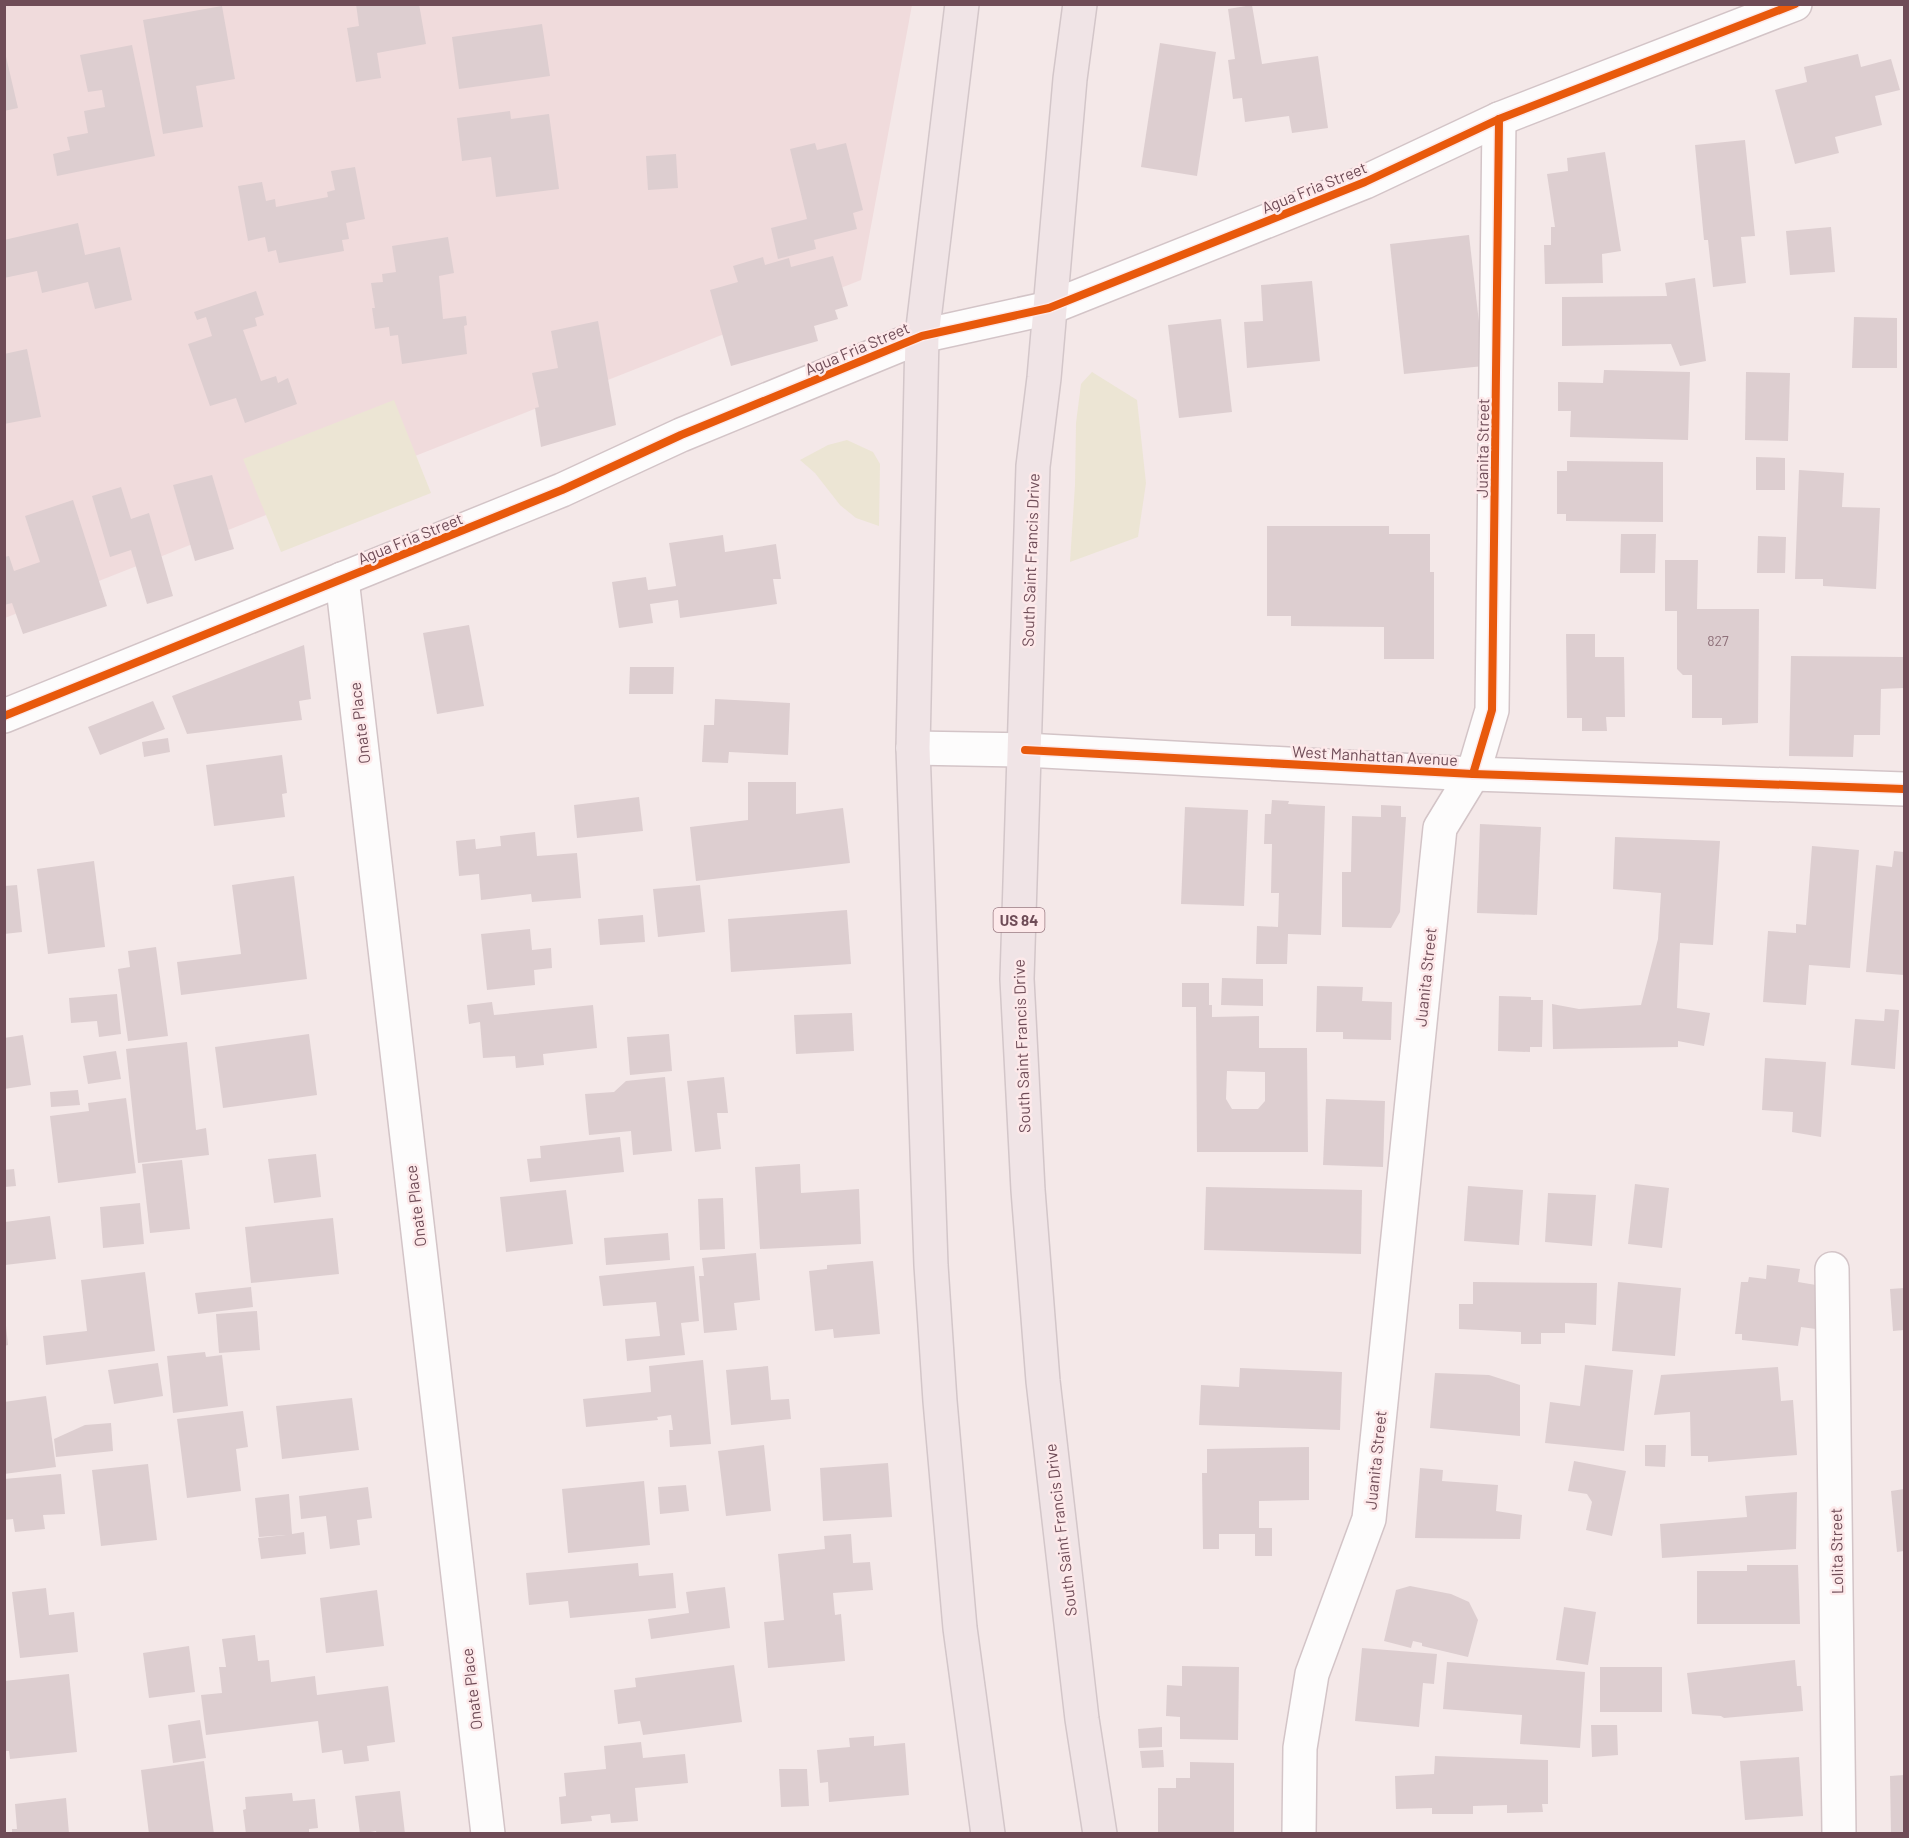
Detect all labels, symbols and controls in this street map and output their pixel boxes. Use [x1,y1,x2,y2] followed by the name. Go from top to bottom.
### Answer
[1259,157,1369,217] street label: Agua Fria Street
[802,317,912,379] street label: Agua Fria Street
[1472,398,1492,498] street label: Juanita Street
[1017,473,1043,647] street label: South Saint Francis Drive
[355,508,465,568] street label: Agua Fria Street
[1707,632,1729,649] house number: 827
[345,681,373,765] street label: Onate Place
[1292,741,1458,769] street label: West Manhattan Avenue
[994,908,1044,932] road number: US 84
[1410,926,1440,1028] street label: Juanita Street
[1008,959,1034,1133] street label: South Saint Francis Drive
[401,1164,429,1248] street label: Onate Place
[1360,1409,1390,1511] street label: Juanita Street
[1040,1443,1080,1617] street label: South Saint Francis Drive
[1826,1508,1846,1594] street label: Lolita Street
[457,1647,485,1731] street label: Onate Place

